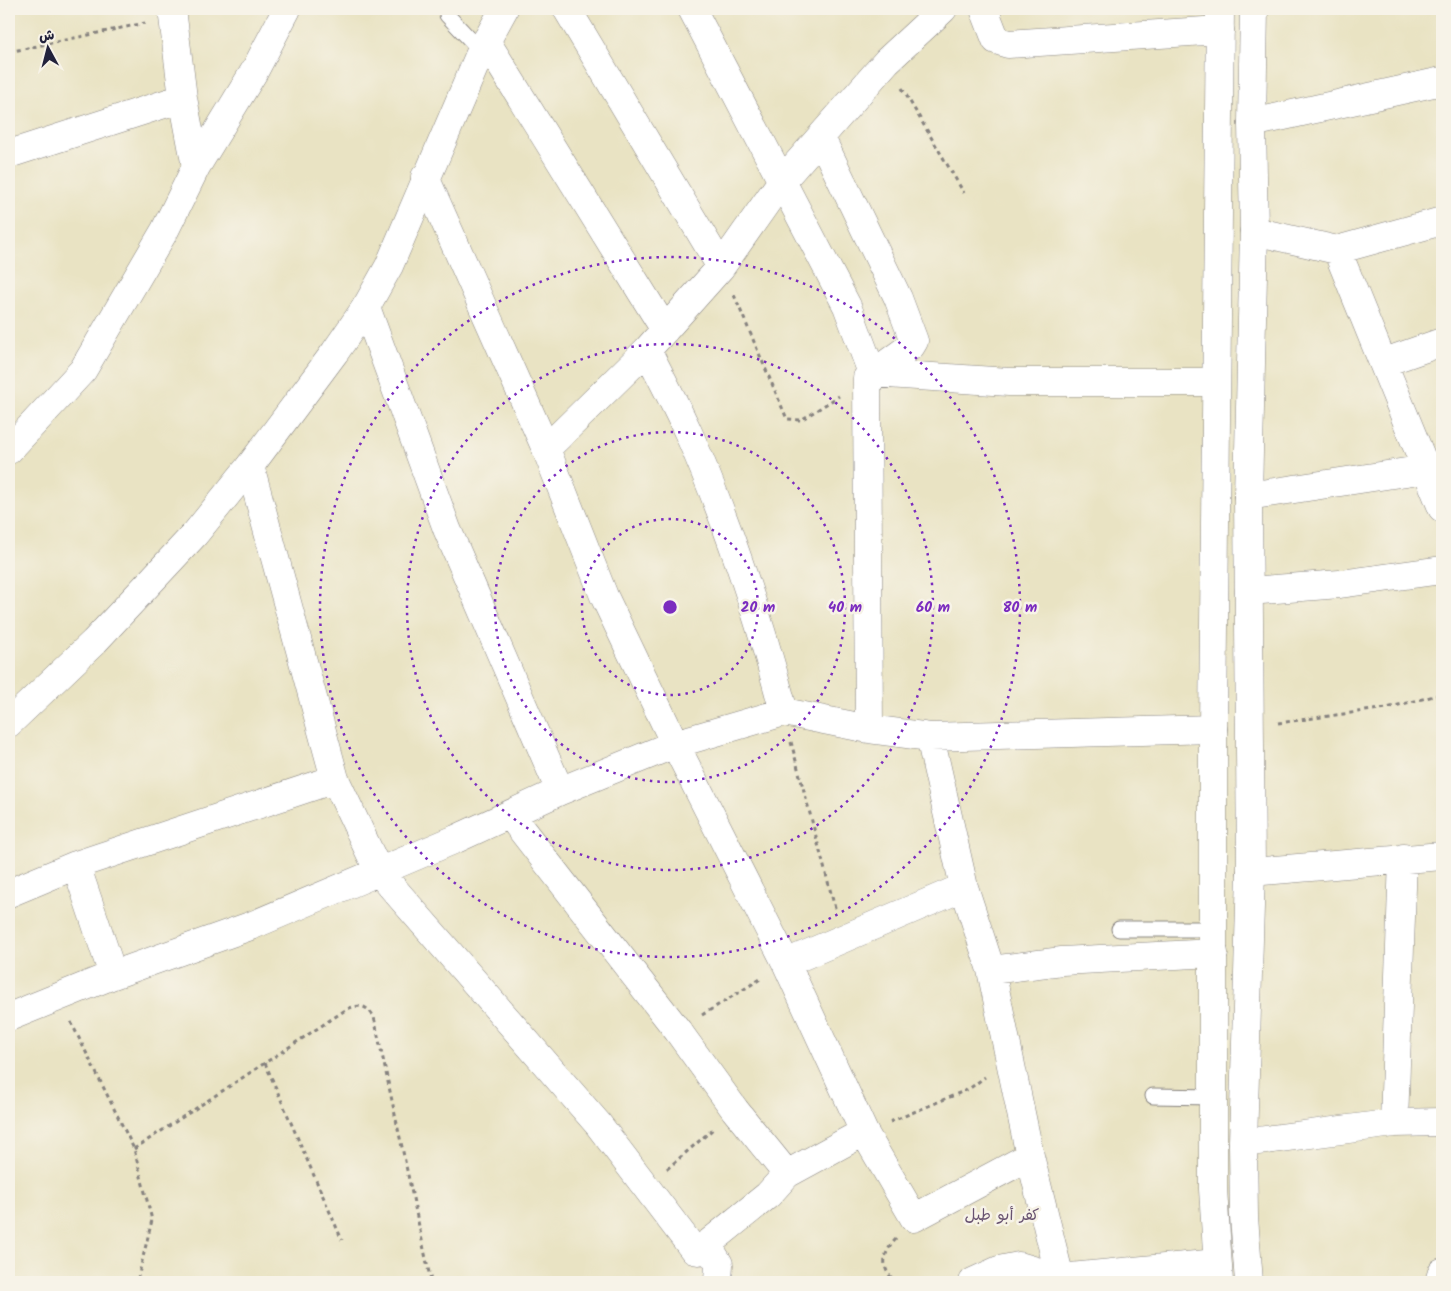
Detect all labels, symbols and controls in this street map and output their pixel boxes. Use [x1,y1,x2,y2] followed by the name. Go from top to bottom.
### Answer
[22,22,72,72] north arrow
[38,24,56,48] text: ش
[741,596,775,620] text: 20 m
[828,596,862,620] text: 40 m
[916,596,950,620] text: 60 m
[1003,596,1037,620] text: 80 m
[661,598,679,616] centre of rings
[965,1203,1040,1228] district label: كفر أبو طبل

